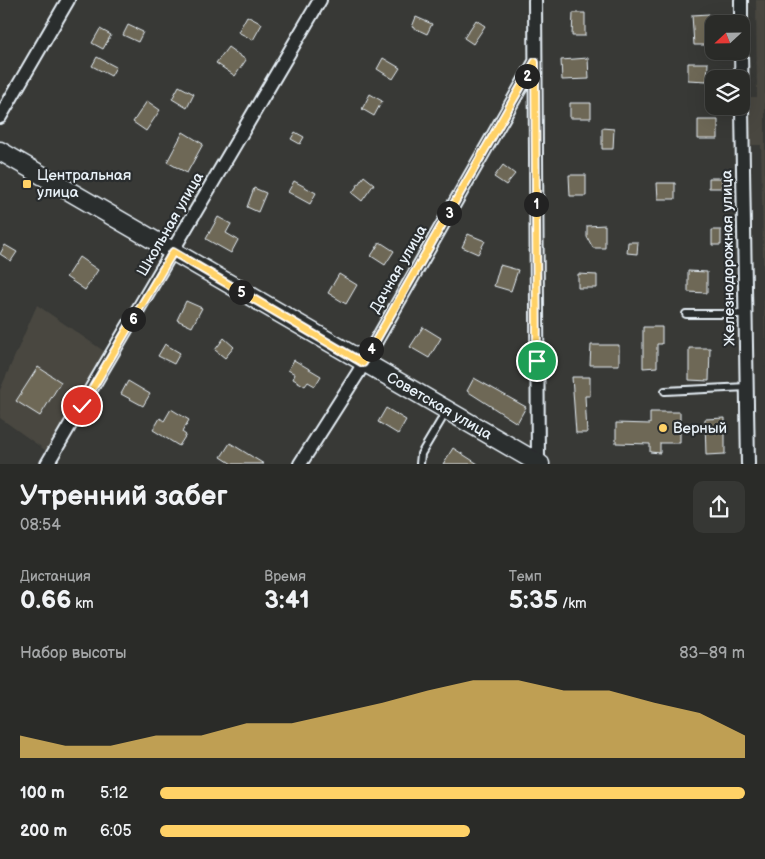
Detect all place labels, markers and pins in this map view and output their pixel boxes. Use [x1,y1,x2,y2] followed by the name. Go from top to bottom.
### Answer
[514,64,540,88] pin: 2
[37,166,131,202] place label: Центральная улица
[21,178,33,190] marker: Центральная улица
[524,192,548,216] pin: 1
[436,200,462,226] pin: 3
[228,280,254,304] pin: 5
[120,306,146,332] pin: 6
[358,336,384,362] pin: 4
[516,340,558,382] pin
[61,385,103,427] pin
[673,419,727,438] place label: Верный
[657,422,669,434] marker: Верный

